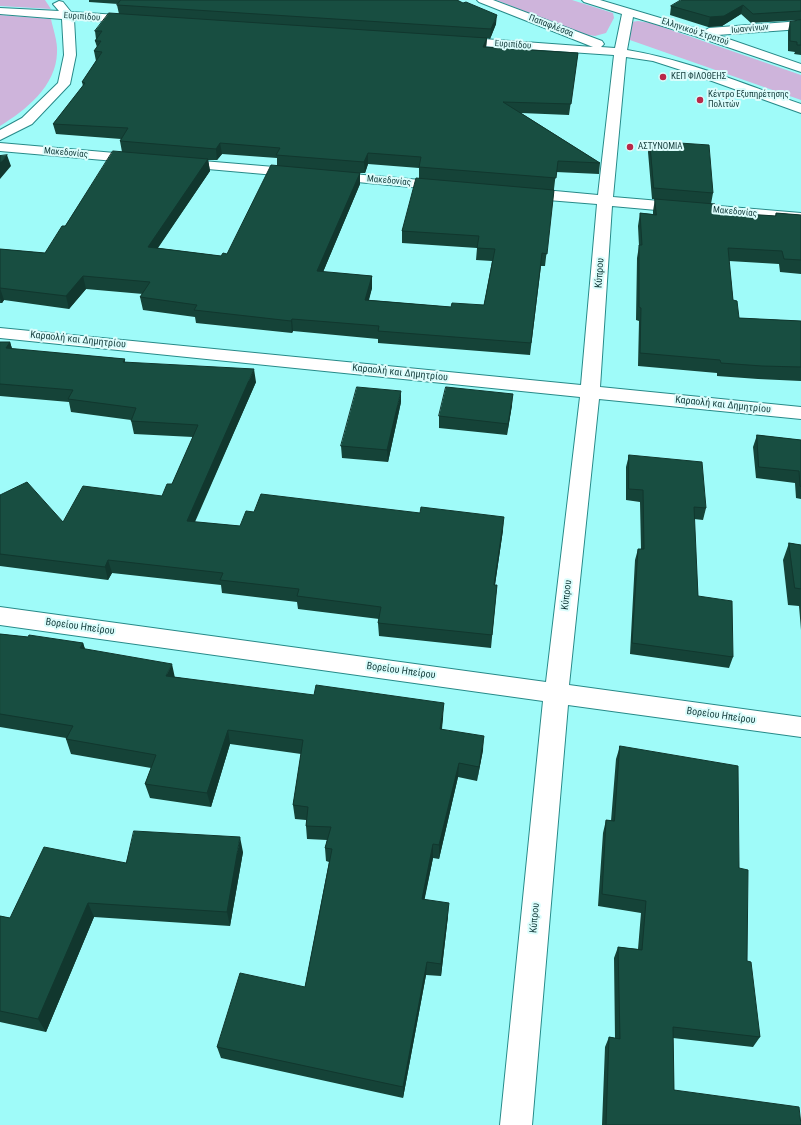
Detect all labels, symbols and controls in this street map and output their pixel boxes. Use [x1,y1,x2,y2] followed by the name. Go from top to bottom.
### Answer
[63,10,101,24] street label: Ευριπίδου
[527,13,575,39] street label: Παπαφλέσσα
[660,16,730,48] street label: Ελληνικού Στρατού
[731,22,769,36] street label: Ιωαννίνων
[494,38,532,52] street label: Ευριπίδου
[658,72,668,82] marker: ΚΕΠ ΦΙΛΟΘΕΗΣ
[671,72,726,82] place label: ΚΕΠ ΦΙΛΟΘΕΗΣ
[708,90,789,111] place label: Κέντρο Εξυπηρέτησης Πολιτών
[695,95,705,105] marker: Κέντρο Εξυπηρέτησης Πολιτών
[625,142,635,152] marker: ΑΣΤΥΝΟΜΙΑ
[638,142,682,152] place label: ΑΣΤΥΝΟΜΙΑ
[44,146,88,160] street label: Μακεδονίας
[367,174,411,188] street label: Μακεδονίας
[713,205,757,219] street label: Μακεδονίας
[593,258,607,288] street label: Κύπρου
[30,329,126,351] street label: Καραολή και Δημητρίου
[352,362,448,384] street label: Καραολή και Δημητρίου
[675,394,771,416] street label: Καραολή και Δημητρίου
[559,579,575,611] street label: Κύπρου
[45,616,115,638] street label: Βορείου Ηπείρου
[366,660,436,682] street label: Βορείου Ηπείρου
[686,705,756,727] street label: Βορείου Ηπείρου
[528,902,542,934] street label: Κύπρου

